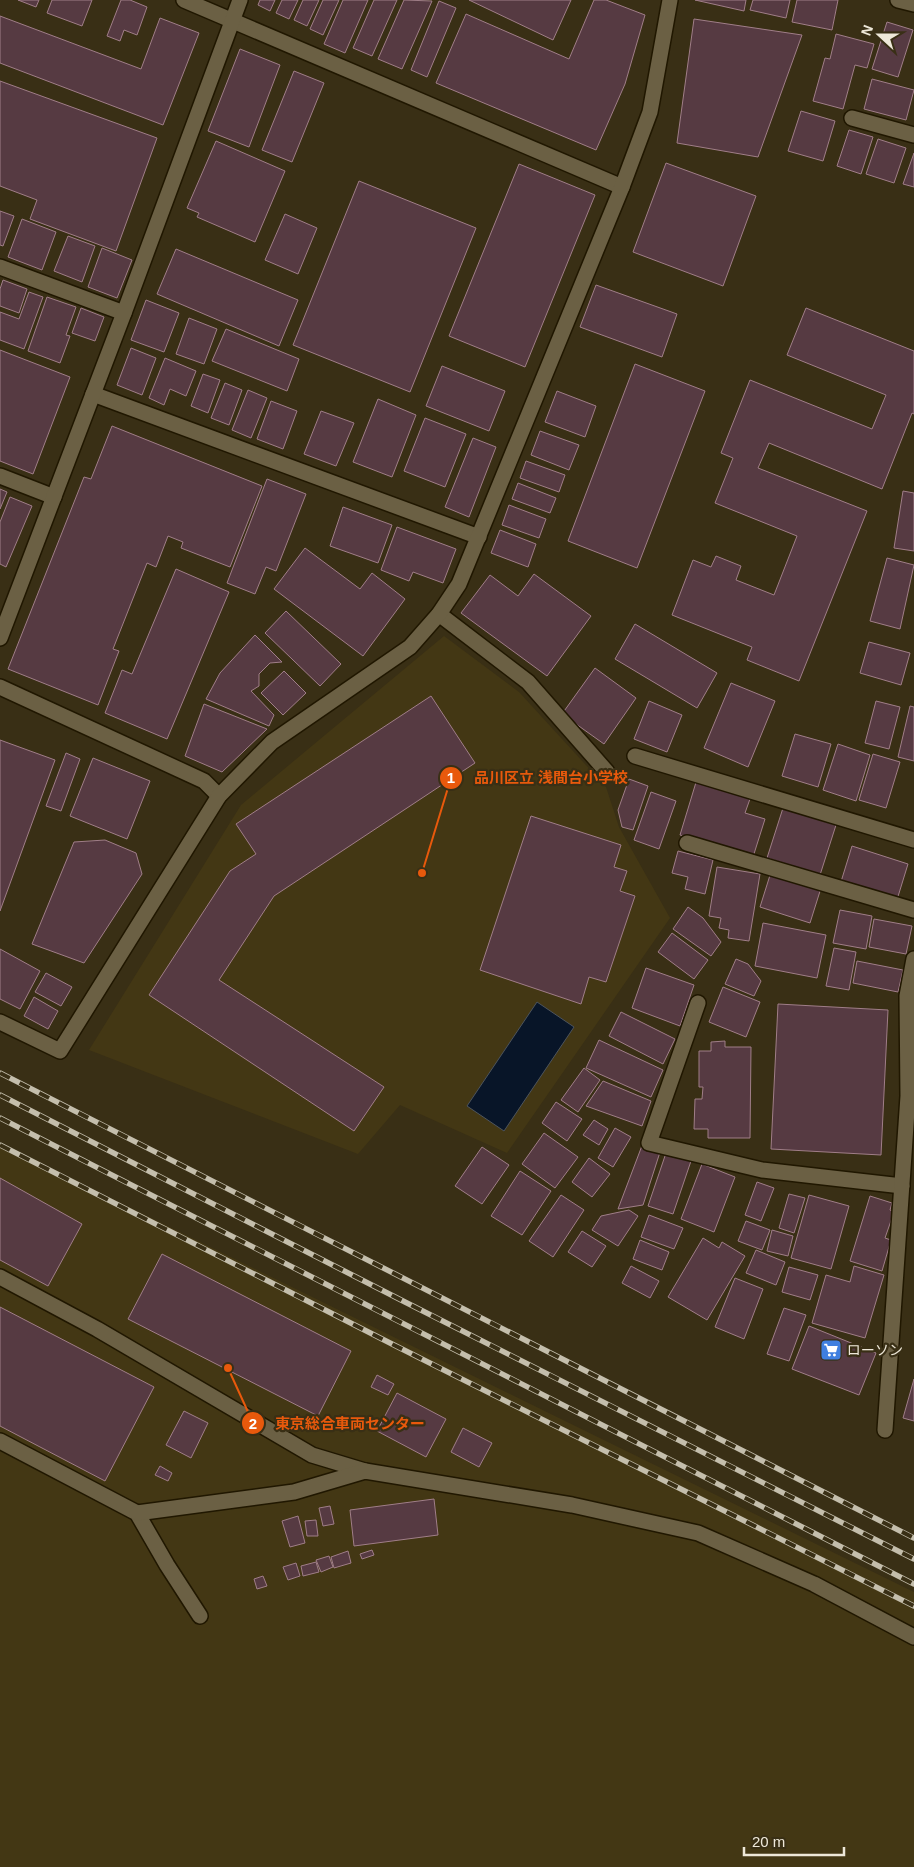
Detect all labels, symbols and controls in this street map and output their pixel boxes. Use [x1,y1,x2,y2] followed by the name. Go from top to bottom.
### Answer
[854,10,904,60] north arrow
[858,23,876,38] text: N
[439,763,638,793] callout: 品川区立 浅間台小学校
[447,769,455,786] text: 1
[474,769,628,786] text: 品川区立 浅間台小学校
[819,1338,843,1362] supermarket icon: ローソン
[847,1342,903,1358] place label: ローソン
[240,1408,435,1438] callout: 東京総合車両センター
[249,1415,257,1432] text: 2
[275,1415,425,1432] text: 東京総合車両センター
[744,1824,844,1856] scale bar
[752,1833,785,1850] text: 20 m

